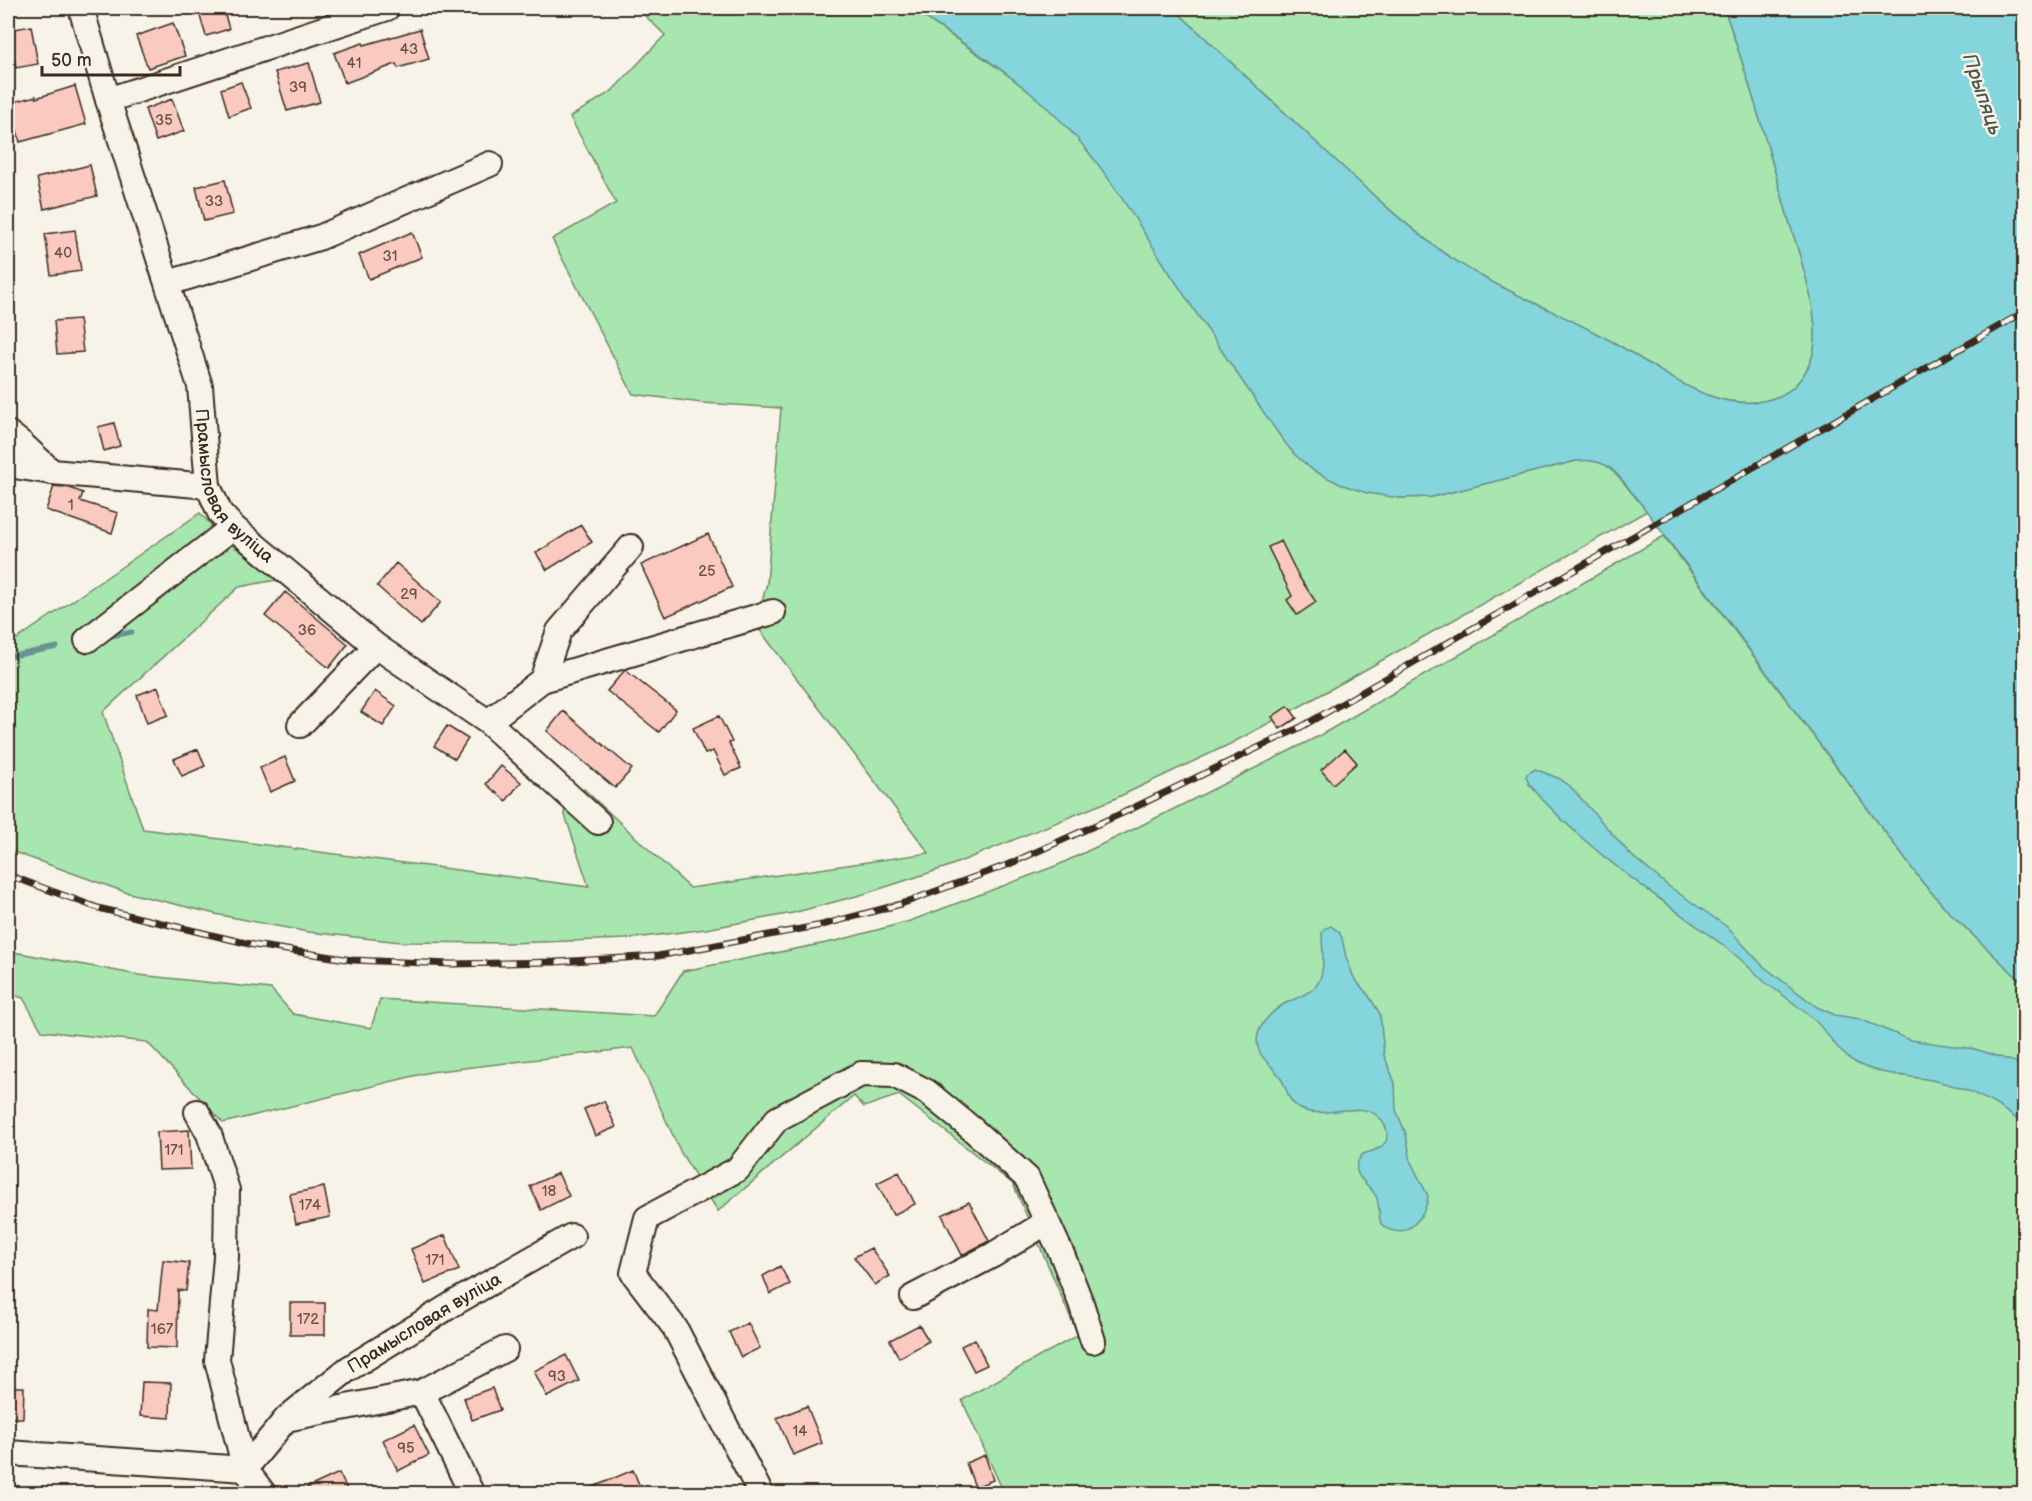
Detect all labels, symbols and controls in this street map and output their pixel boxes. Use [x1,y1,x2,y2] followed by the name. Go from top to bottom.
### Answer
[42,39,180,77] scale bar
[400,40,418,59] house number: 43
[51,50,92,71] text: 50 m
[1957,50,2007,138] water label: Прыпяць
[347,54,361,73] house number: 41
[289,78,307,97] house number: 39
[155,111,173,130] house number: 35
[205,192,223,211] house number: 33
[54,244,72,263] house number: 40
[382,247,398,266] house number: 31
[191,408,278,568] street label: Прамысловая вуліца
[68,496,74,515] house number: 1
[698,562,716,581] house number: 25
[400,585,418,604] house number: 29
[298,621,316,640] house number: 36
[165,1141,183,1160] house number: 171
[542,1182,557,1201] house number: 18
[299,1196,321,1215] house number: 174
[426,1251,444,1270] house number: 171
[344,1268,505,1378] street label: Прамысловая вуліца
[297,1310,319,1329] house number: 172
[151,1320,174,1339] house number: 167
[548,1367,566,1386] house number: 93
[793,1422,807,1441] house number: 14
[397,1439,415,1458] house number: 95

